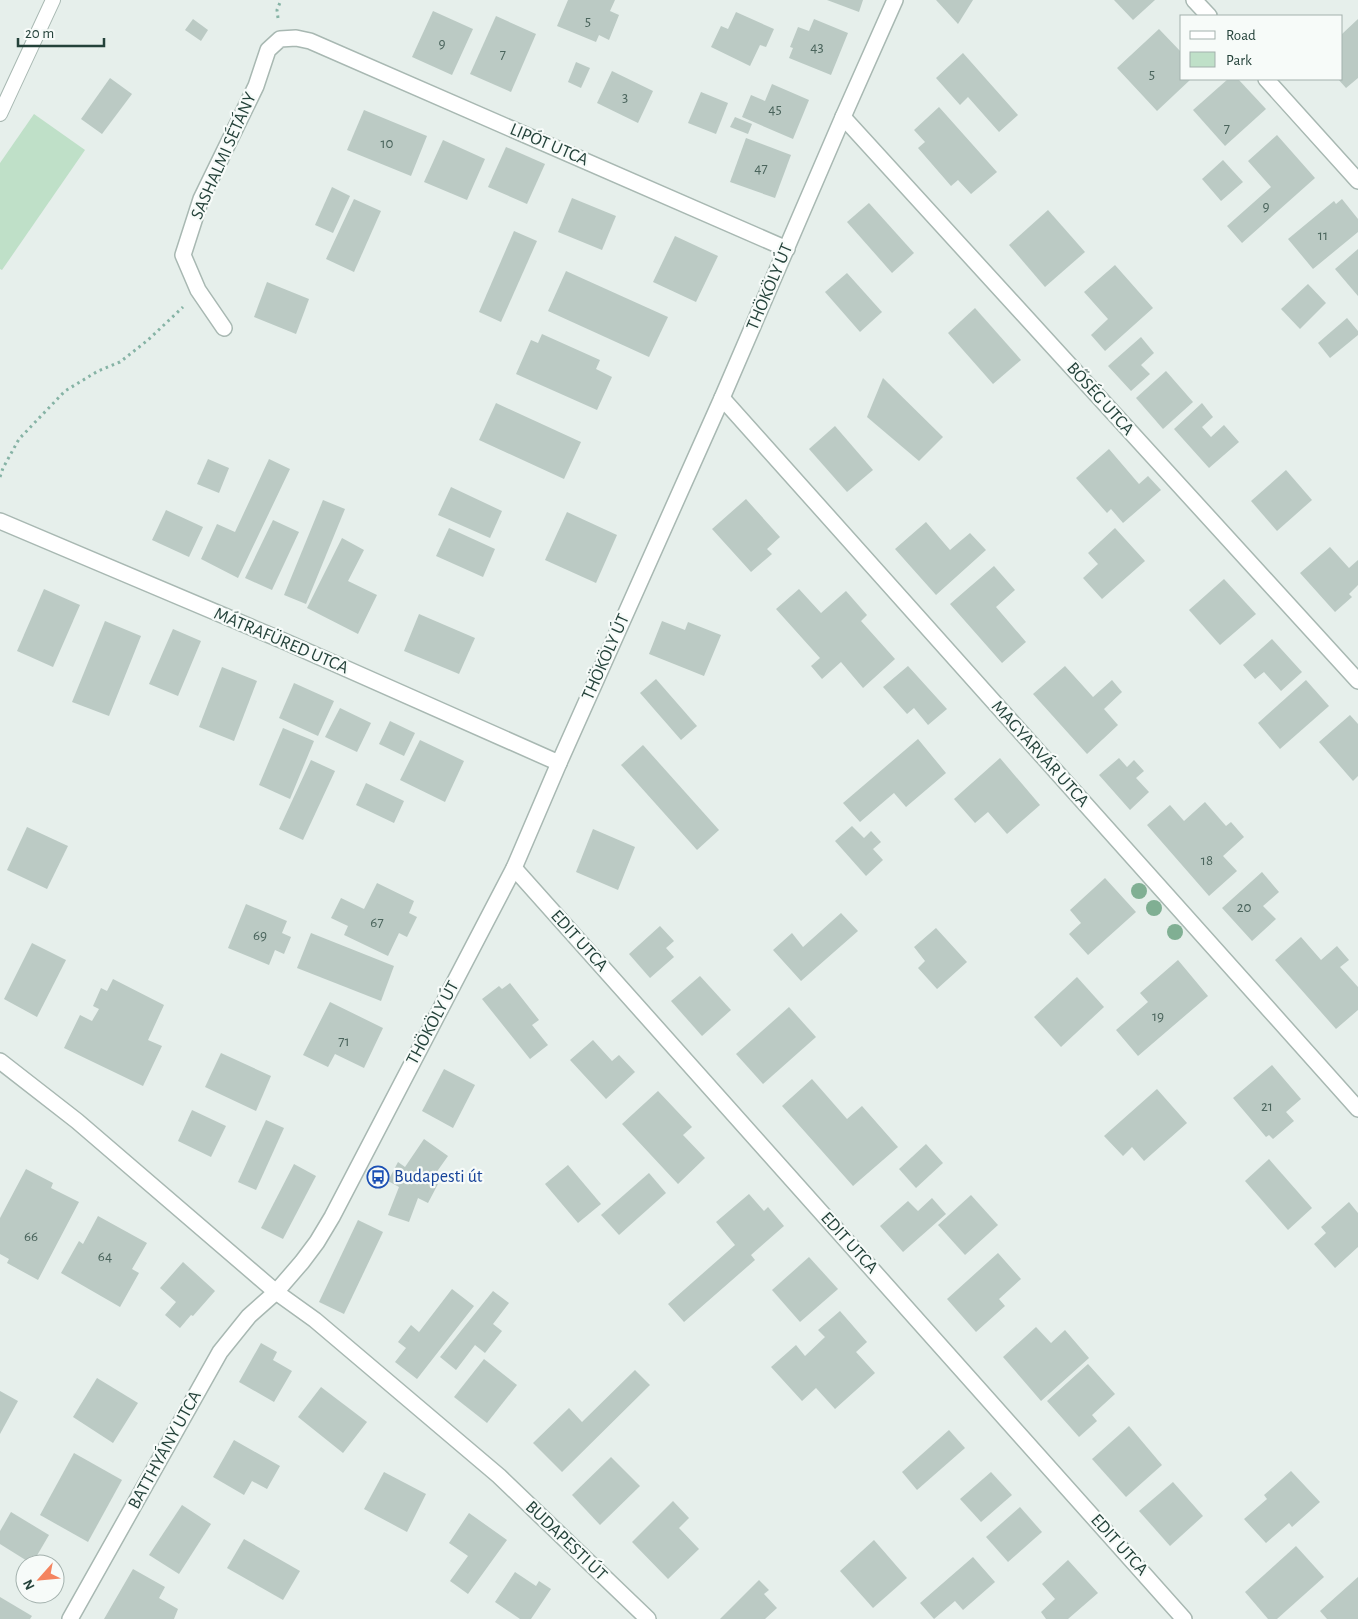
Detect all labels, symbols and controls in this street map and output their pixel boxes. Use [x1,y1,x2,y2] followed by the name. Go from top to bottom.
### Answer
[585,14,591,29] house number: 5
[18,15,104,47] scale bar
[1180,15,1343,80] legend
[25,26,54,41] text: 20 m
[1226,28,1256,43] text: Road
[438,36,446,51] house number: 9
[810,40,824,55] house number: 43
[500,47,506,62] house number: 7
[1226,53,1252,68] text: Park
[1149,67,1155,82] house number: 5
[185,88,260,222] street label: SASHALMI SÉTÁNY
[622,90,628,105] house number: 3
[768,102,782,117] house number: 45
[507,118,593,170] street label: LIPÓT UTCA
[1224,121,1230,136] house number: 7
[380,136,394,151] house number: 10
[754,161,768,176] house number: 47
[1262,199,1270,214] house number: 9
[1318,228,1328,243] house number: 11
[741,240,796,333] street label: THÖKÖLY ÚT
[1063,357,1140,439] street label: BŐSÉG UTCA
[211,602,353,678] street label: MÁTRAFÜRED UTCA
[576,610,633,703] street label: THÖKÖLY ÚT
[988,695,1095,811] street label: MAGYARVÁR UTCA
[1201,853,1213,868] house number: 18
[1237,900,1251,915] house number: 20
[547,907,611,976] street label: EDIT UTCA
[370,915,384,930] house number: 67
[253,928,267,943] house number: 69
[401,976,463,1068] street label: THÖKÖLY ÚT
[1152,1009,1164,1024] house number: 19
[338,1034,350,1049] house number: 71
[1261,1099,1273,1114] house number: 21
[366,1165,390,1189] bus stop icon: Budapesti út
[394,1168,483,1186] place label: Budapesti út
[817,1209,881,1278] street label: EDIT UTCA
[24,1229,38,1244] house number: 66
[98,1249,112,1264] house number: 64
[123,1386,205,1512] street label: BATTHYÁNY UTCA
[522,1496,612,1584] street label: BUDAPESTI ÚT
[1087,1511,1151,1580] street label: EDIT UTCA
[15,1554,65,1604] north arrow
[21,1577,38,1592] text: N

